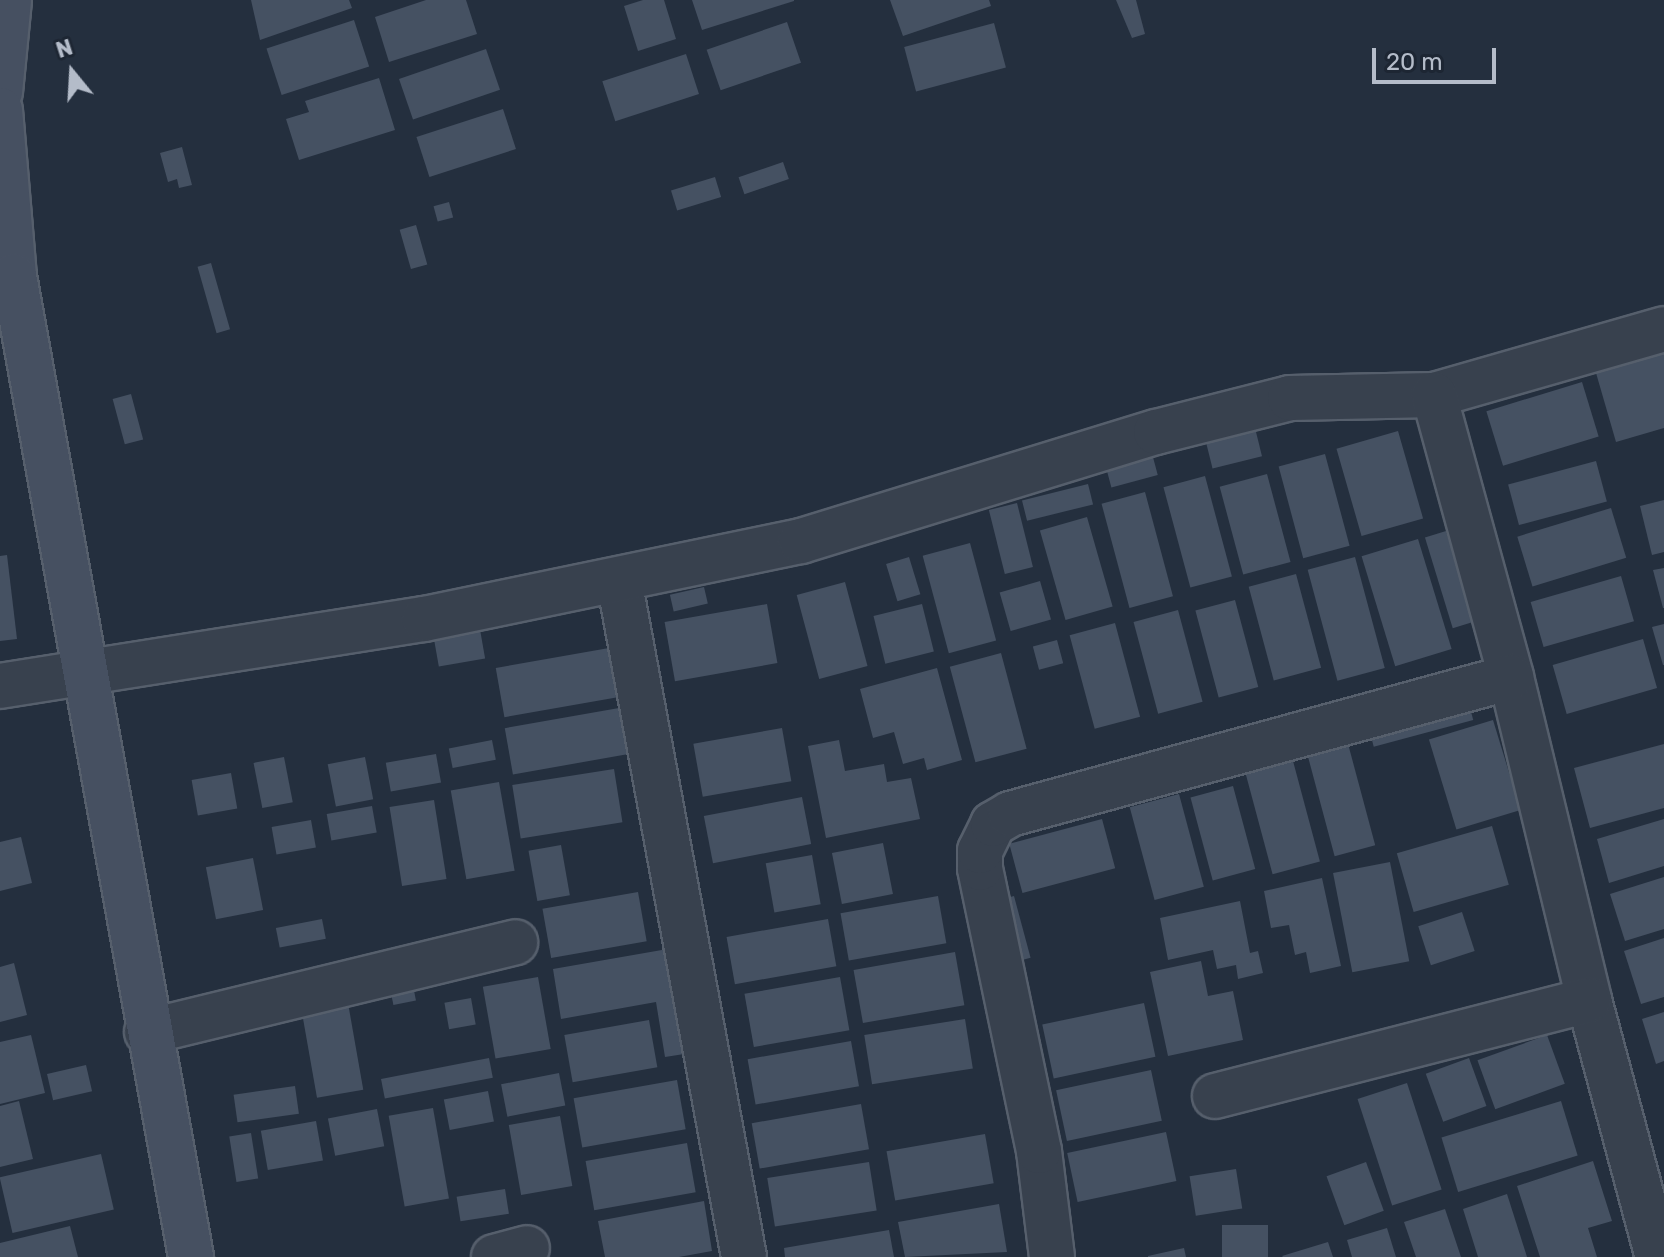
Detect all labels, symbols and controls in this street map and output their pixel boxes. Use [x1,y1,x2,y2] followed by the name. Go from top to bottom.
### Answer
[32,32,112,112] north arrow
[1376,32,1500,82] scale bar
[53,33,76,64] text: N
[1386,48,1443,76] text: 20 m

